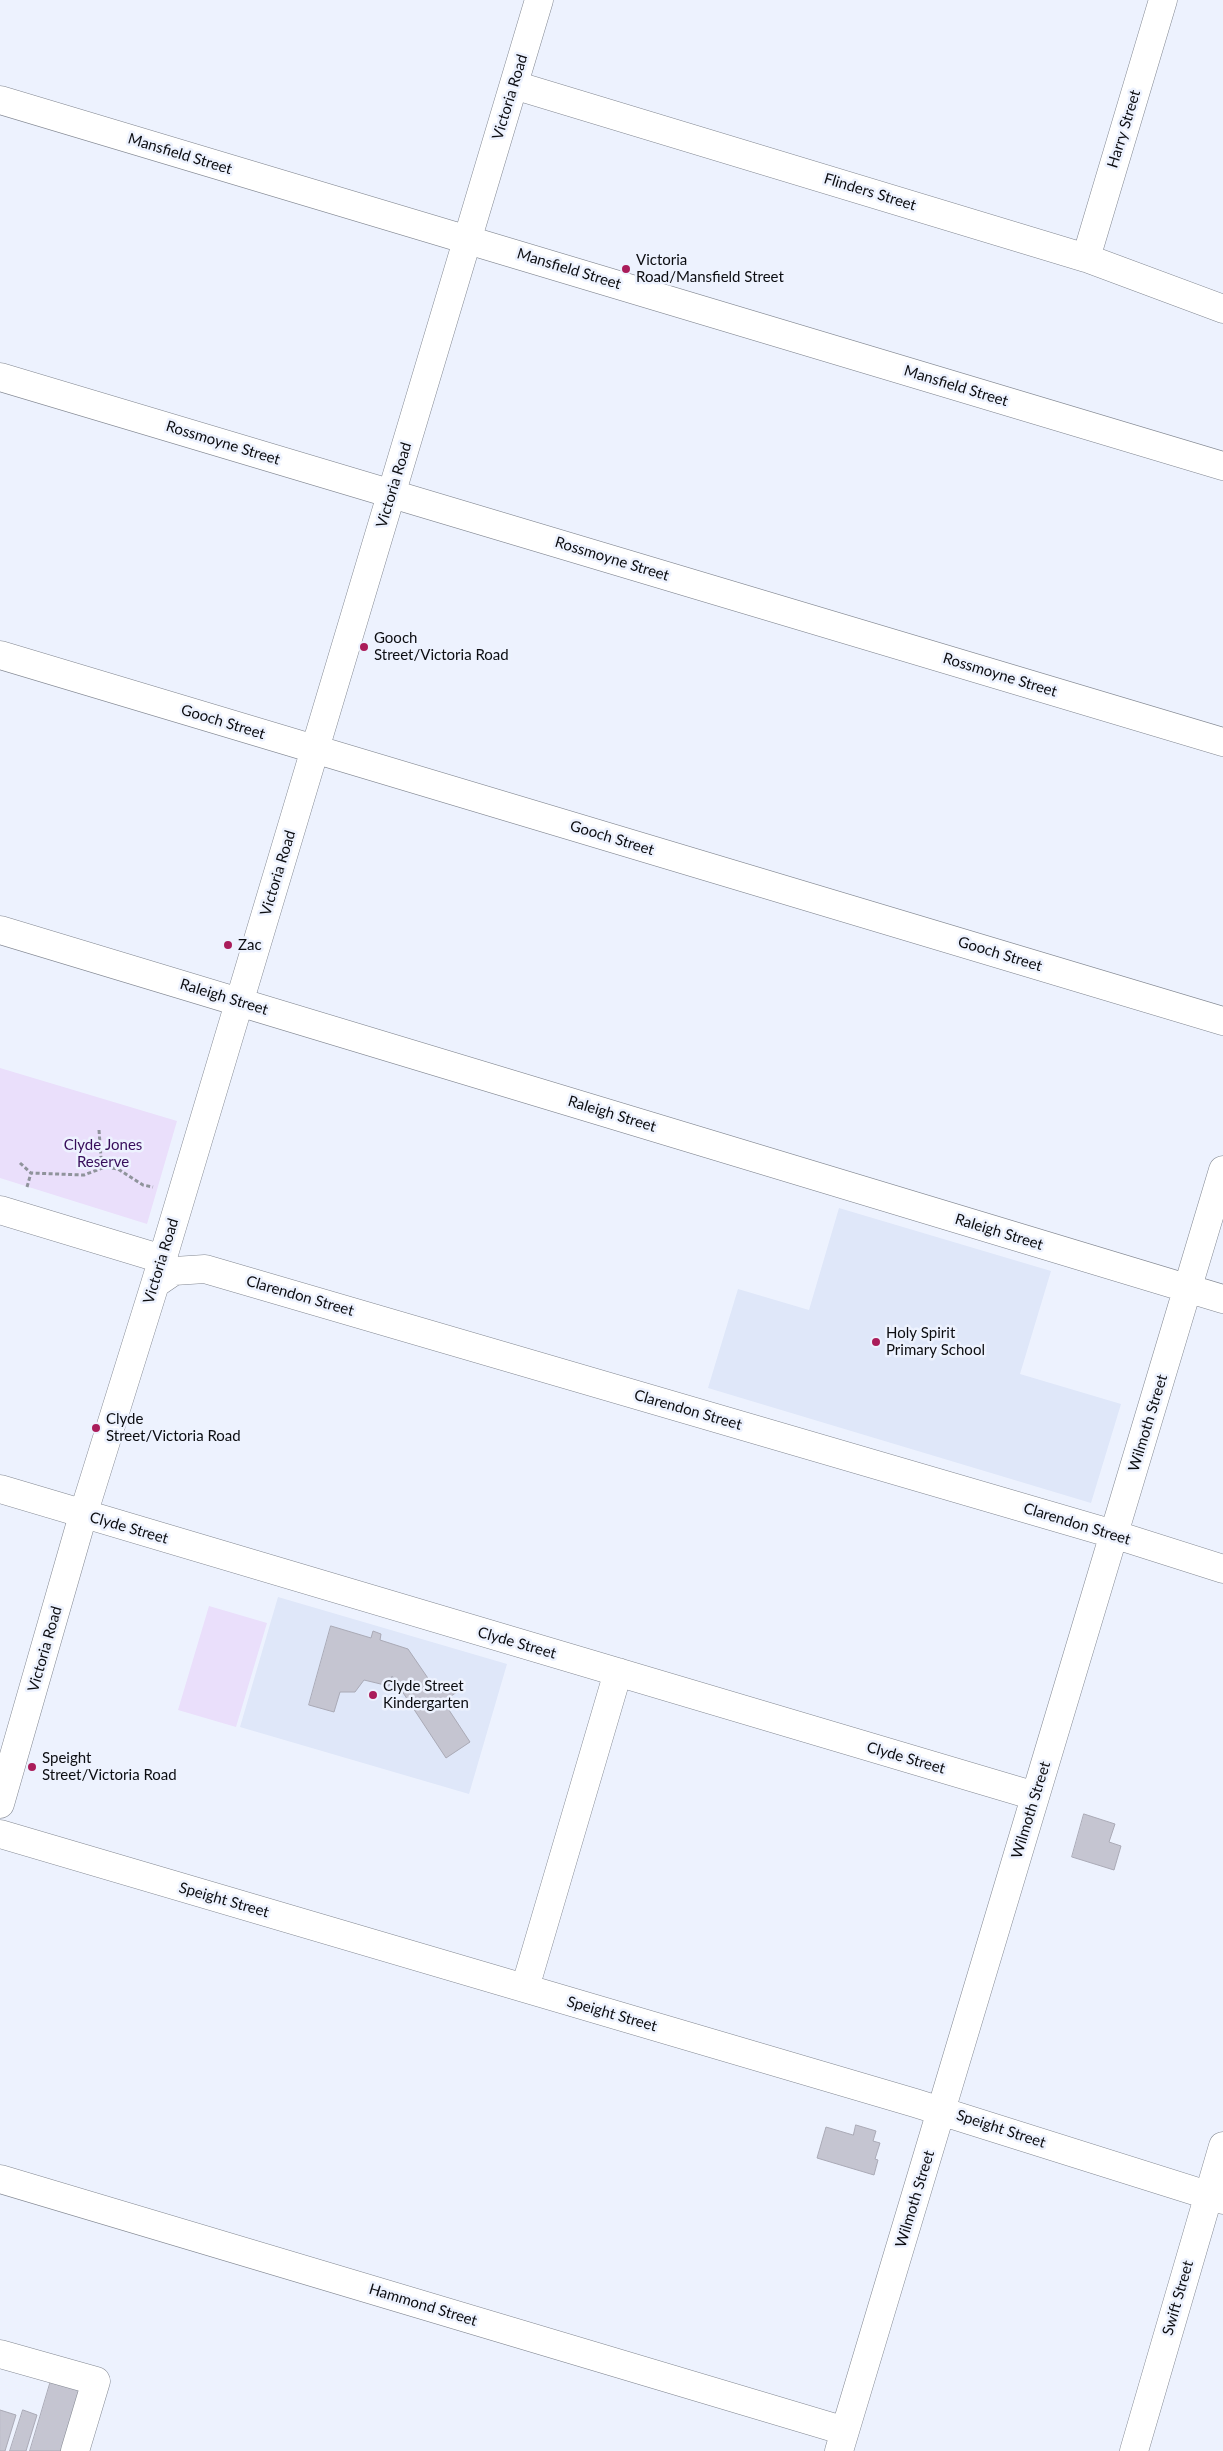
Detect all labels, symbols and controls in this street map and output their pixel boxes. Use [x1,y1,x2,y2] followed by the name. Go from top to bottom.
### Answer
[488,52,532,142] street label: Victoria Road
[1104,88,1144,170] street label: Harry Street
[126,130,234,178] street label: Mansfield Street
[822,169,918,215] street label: Flinders Street
[515,245,623,293] street label: Mansfield Street
[636,251,784,286] place label: Victoria Road/Mansfield Street
[620,263,632,275] marker: Victoria Road/Mansfield Street
[902,362,1010,410] street label: Mansfield Street
[164,417,282,469] street label: Rossmoyne Street
[372,440,416,530] street label: Victoria Road
[553,533,671,585] street label: Rossmoyne Street
[374,629,509,664] place label: Gooch Street/Victoria Road
[358,641,370,653] marker: Gooch Street/Victoria Road
[941,649,1059,701] street label: Rossmoyne Street
[179,701,267,743] street label: Gooch Street
[568,817,656,859] street label: Gooch Street
[256,828,300,918] street label: Victoria Road
[956,933,1044,975] street label: Gooch Street
[238,936,262,954] place label: Zac
[222,939,234,951] marker: Zac
[178,975,270,1019] street label: Raleigh Street
[566,1092,658,1136] street label: Raleigh Street
[64,1136,142,1171] park label: Clyde Jones Reserve
[953,1210,1045,1254] street label: Raleigh Street
[139,1216,183,1306] street label: Victoria Road
[244,1272,356,1320] street label: Clarendon Street
[886,1324,985,1359] place label: Holy Spirit Primary School
[870,1336,882,1348] marker: Holy Spirit Primary School
[1125,1372,1171,1474] street label: Wilmoth Street
[632,1386,744,1434] street label: Clarendon Street
[106,1410,241,1445] place label: Clyde Street/Victoria Road
[90,1422,102,1434] marker: Clyde Street/Victoria Road
[1021,1499,1133,1549] street label: Clarendon Street
[88,1508,170,1548] street label: Clyde Street
[24,1604,66,1694] street label: Victoria Road
[476,1623,558,1663] street label: Clyde Street
[383,1677,469,1712] place label: Clyde Street Kindergarten
[367,1689,379,1701] marker: Clyde Street Kindergarten
[865,1738,947,1778] street label: Clyde Street
[42,1749,177,1784] place label: Speight Street/Victoria Road
[1008,1759,1054,1861] street label: Wilmoth Street
[26,1761,38,1773] marker: Speight Street/Victoria Road
[177,1879,271,1921] street label: Speight Street
[565,1993,659,2035] street label: Speight Street
[954,2106,1048,2152] street label: Speight Street
[892,2148,938,2250] street label: Wilmoth Street
[1159,2259,1197,2337] street label: Swift Street
[367,2280,479,2330] street label: Hammond Street

